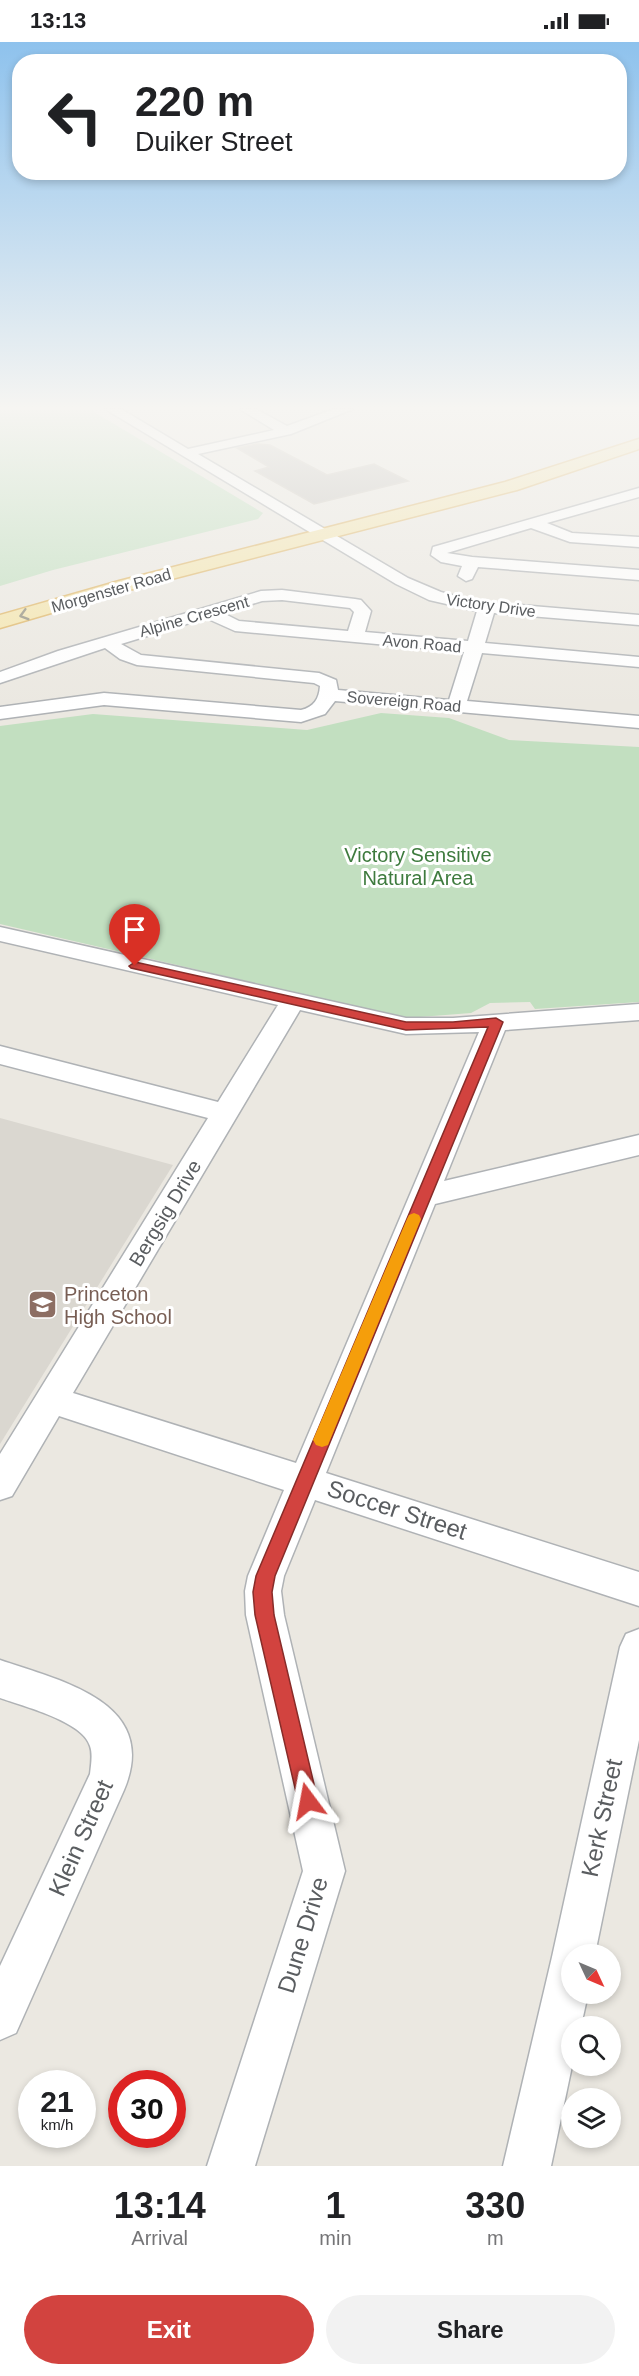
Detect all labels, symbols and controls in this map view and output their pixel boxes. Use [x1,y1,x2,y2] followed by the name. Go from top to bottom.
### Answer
[30,8,86,33] text: 13:13
[36,78,114,156] icon: left
[135,78,254,125] text: 220 m
[135,127,293,157] text: Duiker Street
[49,565,173,616] street label: Morgenster Road
[445,591,537,620] street label: Victory Drive
[138,593,251,640] street label: Alpine Crescent
[19,608,30,620] one-way arrow
[382,632,462,655] street label: Avon Road
[346,688,462,715] street label: Sovereign Road
[344,844,492,889] park label: Victory Sensitive Natural Area
[109,904,160,966] pin
[118,913,151,946] icon: arrive
[125,1156,205,1270] street label: Bergsig Drive
[64,1283,172,1328] place label: Princeton High School
[27,1289,59,1321] school or university icon: Princeton High School
[324,1474,471,1545] street label: Soccer Street
[576,1756,627,1879] street label: Kerk Street
[276,1769,340,1833] position arrow
[43,1775,118,1900] street label: Klein Street
[272,1874,333,1996] street label: Dune Drive
[561,1944,621,2004] north arrow
[561,1944,621,2148] map controls
[561,2016,621,2076] button: search
[108,2070,186,2148] speed limit sign: 30
[40,2085,74,2118] text: 21
[561,2088,621,2148] button: layers
[41,2116,73,2133] text: km/h
[114,2185,206,2226] text: 13:14
[325,2185,345,2226] text: 1
[465,2185,525,2226] text: 330
[131,2227,188,2249] text: Arrival
[319,2227,352,2249] text: min
[487,2227,504,2249] text: m
[24,2295,314,2364] button: Exit
[326,2295,615,2364] button: Share

